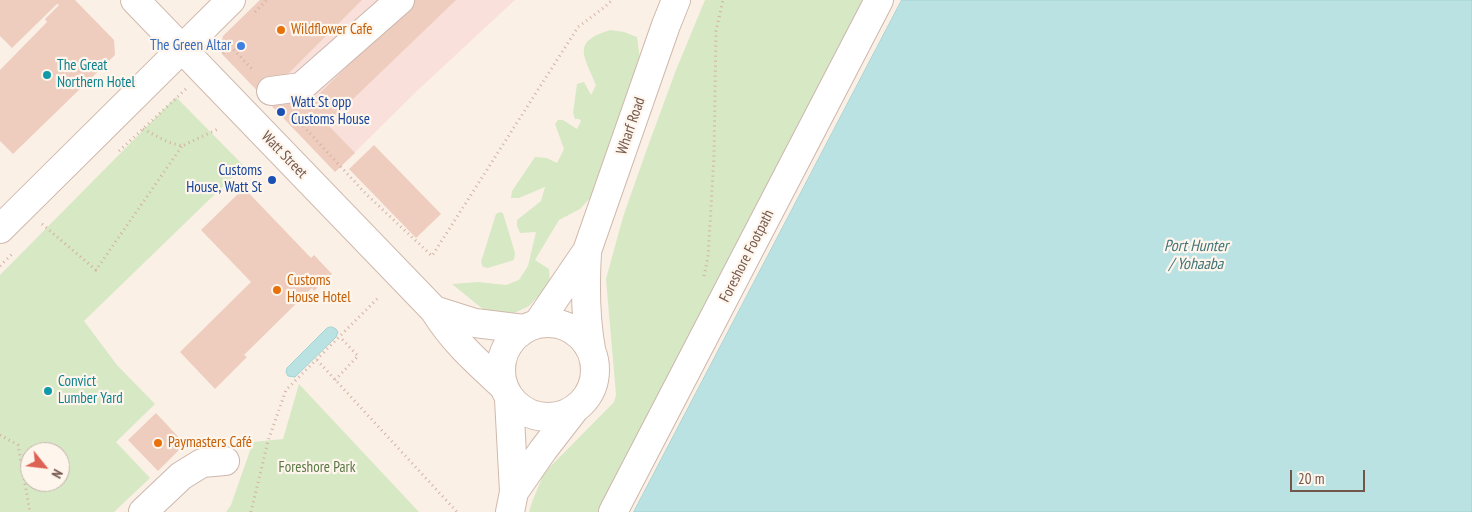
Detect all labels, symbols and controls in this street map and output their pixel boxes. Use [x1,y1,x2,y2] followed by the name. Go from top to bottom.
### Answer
[291,21,373,39] place label: Wildflower Cafe
[275,24,287,36] marker: Wildflower Cafe
[150,37,231,55] place label: The Green Altar
[235,40,247,52] marker: The Green Altar
[57,57,135,92] place label: The Great Northern Hotel
[41,69,53,81] marker: The Great Northern Hotel
[291,94,370,129] place label: Watt St opp Customs House
[613,95,649,157] street label: Wharf Road
[275,106,287,118] marker: Watt St opp Customs House
[257,128,311,182] street label: Watt Street
[186,162,262,197] place label: Customs House, Watt St
[266,174,278,186] marker: Customs House, Watt St
[716,207,778,305] street label: Foreshore Footpath
[1164,236,1228,274] water label: Port Hunter / Yohaaba
[287,272,351,307] place label: Customs House Hotel
[271,284,283,296] marker: Customs House Hotel
[58,373,123,408] place label: Convict Lumber Yard
[42,385,54,397] marker: Convict Lumber Yard
[168,434,252,452] place label: Paymasters Café
[152,437,164,449] marker: Paymasters Café
[20,442,70,492] north arrow
[279,459,355,477] park label: Foreshore Park
[1292,460,1367,492] scale bar
[48,466,67,481] text: N
[1298,469,1324,488] text: 20 m

